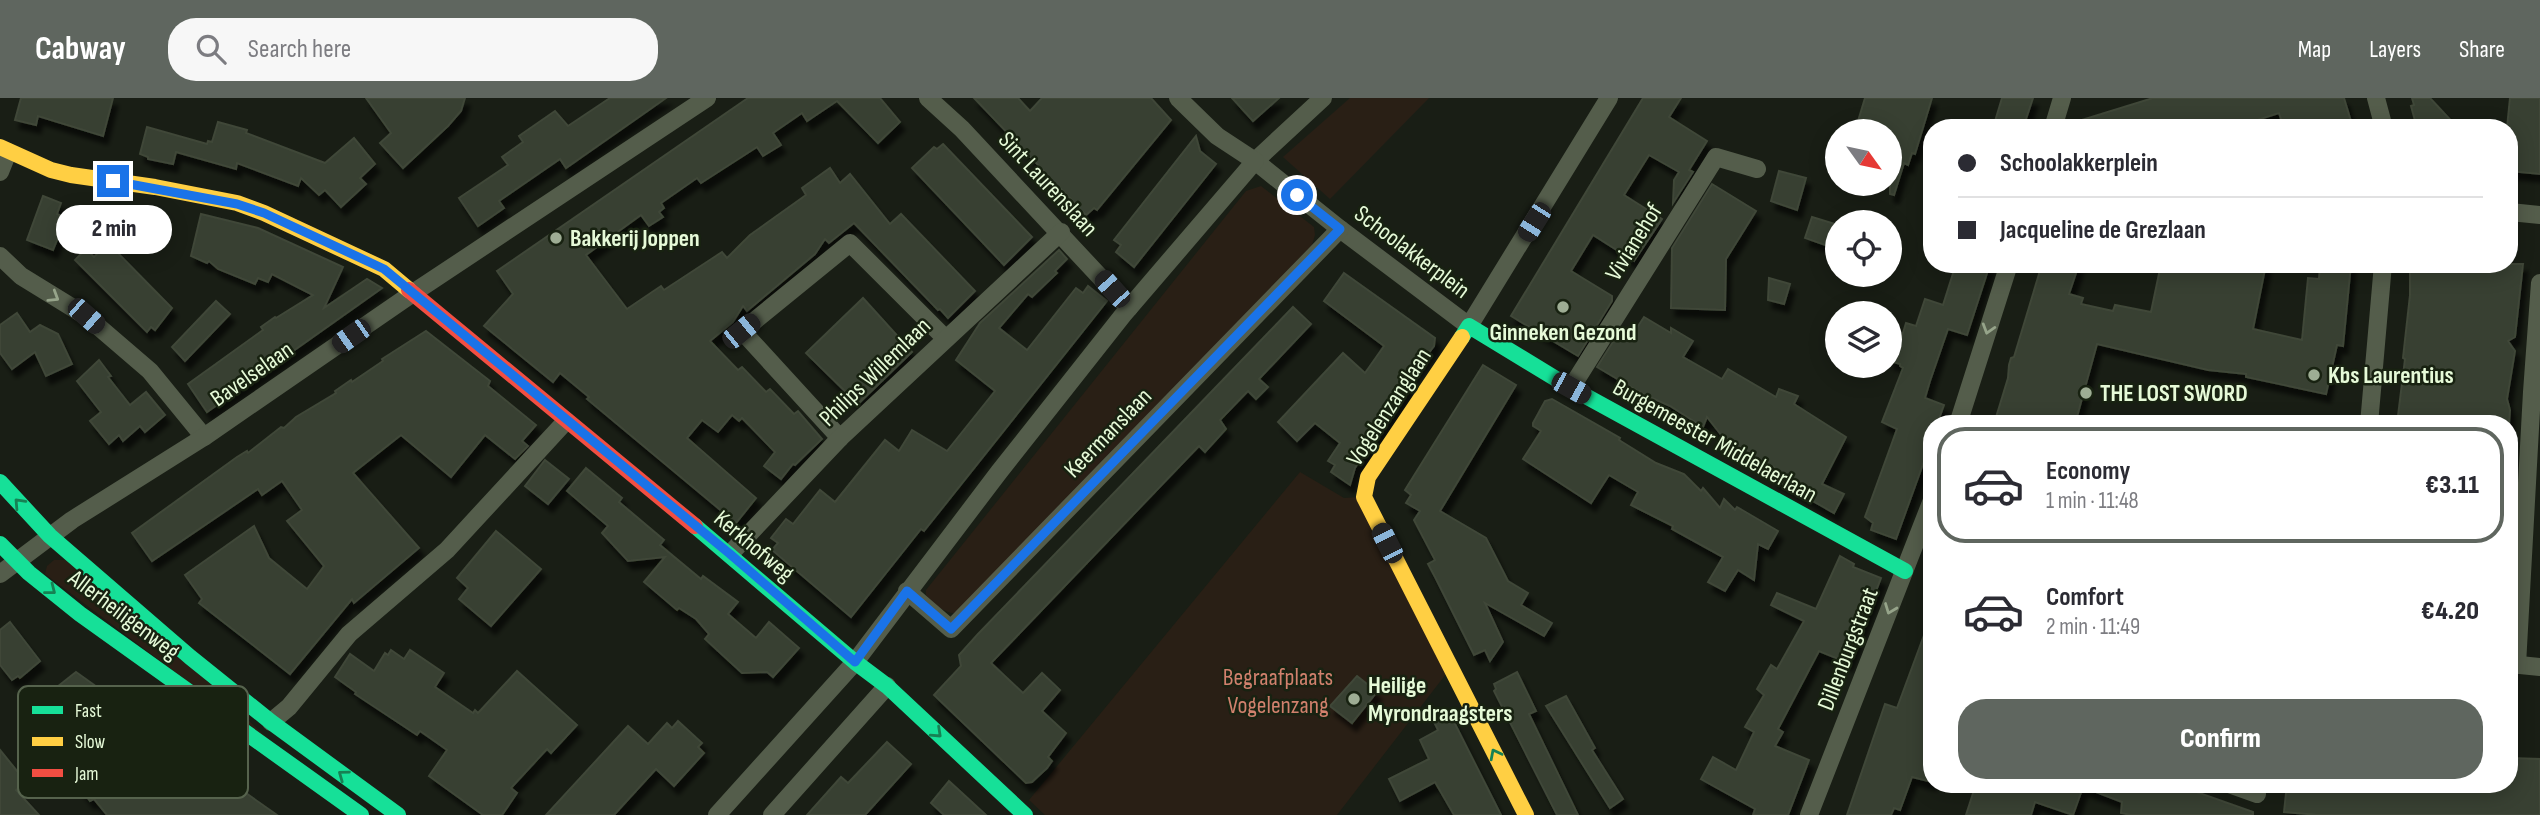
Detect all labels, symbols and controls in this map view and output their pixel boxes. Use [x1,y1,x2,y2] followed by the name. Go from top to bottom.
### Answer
[168,18,658,81] search box
[35,29,126,69] text: Cabway
[192,30,230,68] icon: search
[248,34,351,65] text: Search here
[2298,35,2331,64] text: Map
[2369,35,2421,64] text: Layers
[2459,35,2505,64] text: Share
[1825,119,1902,196] north arrow
[1825,119,1902,378] map controls
[992,126,1104,242] street label: Sint Laurenslaan
[2000,148,2158,179] text: Schoolakkerplein
[97,165,129,197] route end
[1281,179,1313,211] route start
[1599,197,1669,286] street label: Vivianehof
[1349,199,1475,305] street label: Schoolakkerplein
[1514,199,1555,245] car
[55,206,171,254] callout: 2 min
[1825,210,1902,287] button: locate
[92,215,136,243] text: 2 min
[2000,215,2206,246] text: Jacqueline de Grezlaan
[570,224,700,253] place label: Bakkerij Joppen
[548,230,564,246] marker: Bakkerij Joppen
[1091,266,1134,312] car
[47,288,60,301] one-way arrow
[64,294,109,338] car
[1555,299,1571,315] marker: Ginneken Gezond
[1825,301,1902,378] button: layers
[719,310,764,352] car
[813,312,937,432] street label: Philips Willemlaan
[328,315,375,357] car
[1490,318,1636,347] place label: Ginneken Gezond
[1982,323,1997,335] one-way arrow
[205,335,299,413] street label: Bavelselaan
[1340,343,1438,471] street label: Vogelenzanglaan
[2328,361,2454,390] place label: Kbs Laurentius
[2306,367,2322,383] marker: Kbs Laurentius
[1548,369,1595,407] car
[1608,373,1822,509] street label: Burgemeester Middelaerlaan
[2100,379,2248,408] place label: THE LOST SWORD
[1058,382,1158,484] street label: Keermanslaan
[2078,385,2094,401] marker: THE LOST SWORD
[1962,454,2025,517] icon: car
[2046,456,2130,487] text: Economy
[2425,470,2479,501] text: €3.11
[2046,487,2139,515] text: 1 min · 11:48
[15,498,27,511] one-way arrow
[708,504,800,588] street label: Kerkhofweg
[1369,520,1406,566] car
[62,563,185,666] street label: Allerheiligenweg
[1962,580,2025,643] icon: car
[43,581,55,594] one-way arrow
[2046,582,2124,613] text: Comfort
[1811,584,1885,714] street label: Dillenburgstraat
[2421,596,2479,627] text: €4.20
[1884,603,1898,615] one-way arrow
[2046,613,2140,641] text: 2 min · 11:49
[1223,663,1333,720] park label: Begraafplaats Vogelenzang
[1368,671,1512,728] place label: Heilige Myrondraagsters
[18,686,248,798] legend
[1346,691,1362,707] marker: Heilige Myrondraagsters
[1958,699,2483,779] button: Confirm
[75,700,102,723] text: Fast
[929,724,942,737] one-way arrow
[75,731,105,754] text: Slow
[1489,749,1503,762] one-way arrow
[74,763,98,786] text: Jam
[338,771,351,783] one-way arrow

